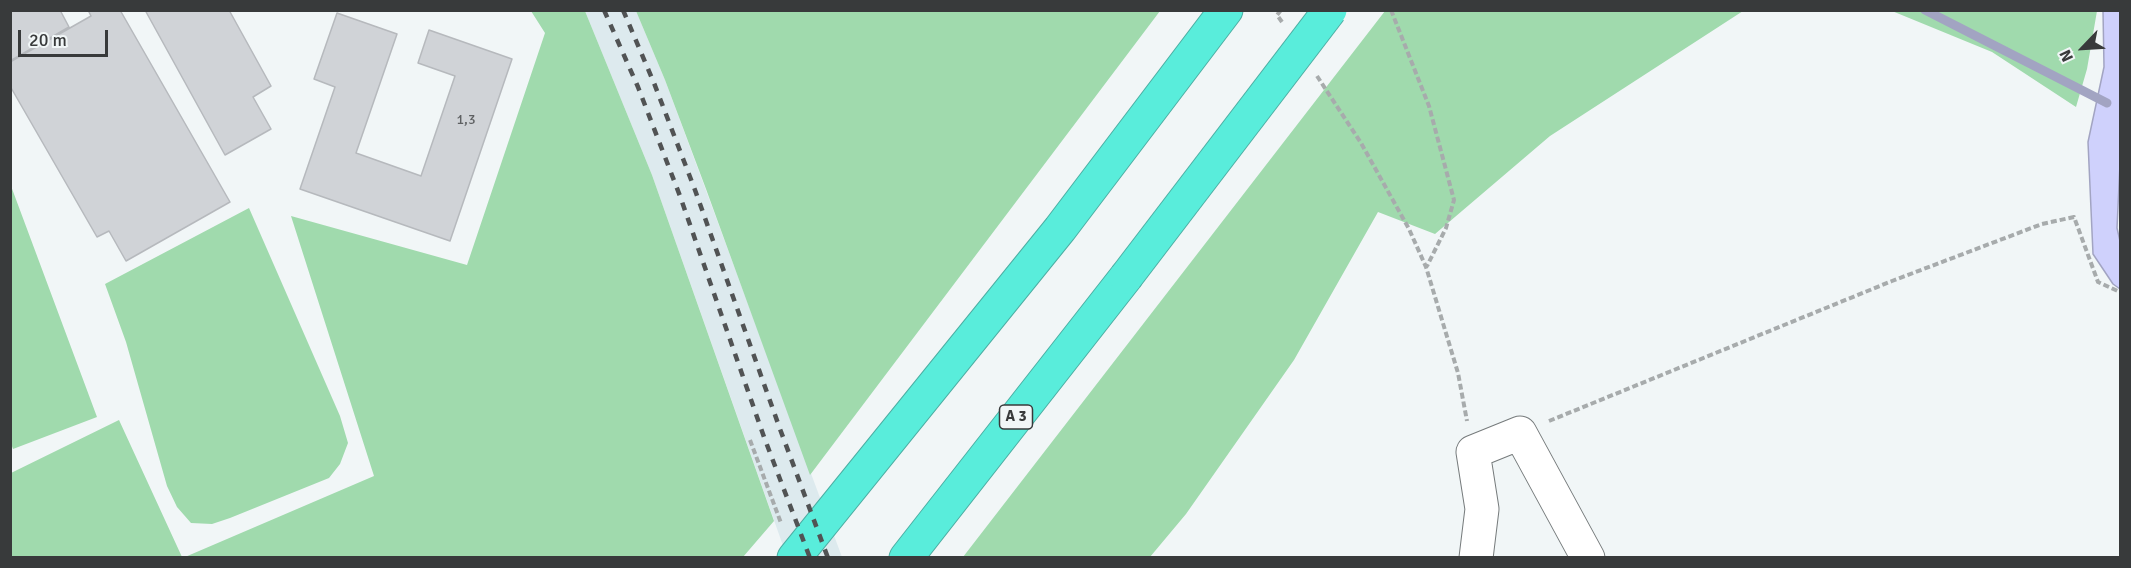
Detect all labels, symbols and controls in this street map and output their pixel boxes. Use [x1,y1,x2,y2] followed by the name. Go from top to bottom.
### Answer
[21,18,111,56] scale bar
[2053,18,2113,78] north arrow
[29,29,67,51] text: 20 m
[2055,46,2078,65] text: N
[457,112,475,128] house number: 1,3
[1000,405,1032,429] road number: A 3

